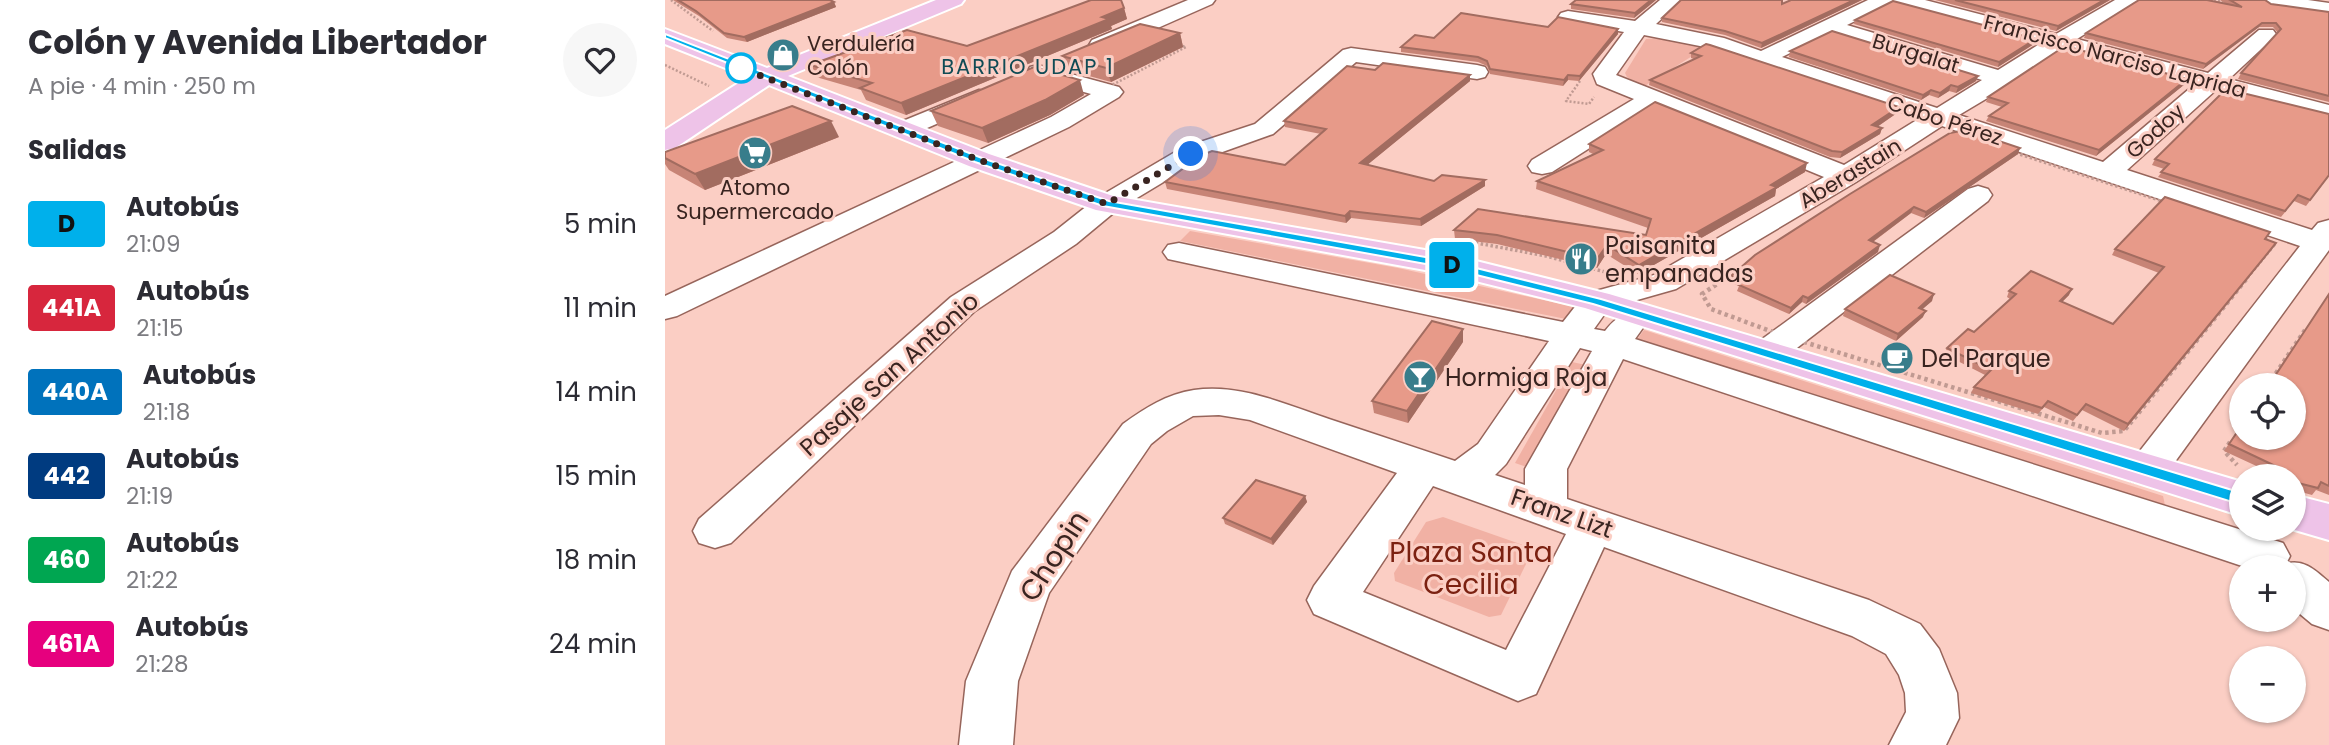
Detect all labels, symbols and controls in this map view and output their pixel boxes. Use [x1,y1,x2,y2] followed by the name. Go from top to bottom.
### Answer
[1981,7,2249,105] street label: Francisco Narciso Laprida
[28,19,487,66] text: Colón y Avenida Libertador
[563,23,637,97] button: heart
[1869,26,1963,80] street label: Burgalat
[807,29,915,82] place label: Verdulería Colón
[764,36,802,74] shop icon: Verdulería Colón
[941,52,1115,81] district label: BARRIO UDAP 1
[726,53,756,83] unlabelled marker
[28,70,256,102] text: A pie · 4 min · 250 m
[1884,88,2006,152] street label: Cabo Pérez
[2120,97,2191,165] street label: Godoy
[1793,131,1907,215] street label: Aberastain
[28,132,127,168] text: Salidas
[736,134,774,172] supermarket icon: Atomo Supermercado
[1173,136,1208,171] your location
[676,173,834,226] place label: Atomo Supermercado
[126,189,240,225] text: Autobús
[564,206,637,242] text: 5 min
[58,207,75,240] text: D
[126,228,180,260] text: 21:09
[1605,229,1754,290] place label: Paisanita empanadas
[1562,240,1600,278] restaurant icon: Paisanita empanadas
[1429,242,1475,288] line badge: D
[1443,248,1461,281] text: D
[136,273,250,309] text: Autobús
[792,285,986,463] street label: Pasaje San Antonio
[564,290,637,326] text: 11 min
[42,291,101,324] text: 441A
[136,312,184,344] text: 21:15
[1878,339,1916,377] cafe icon: Del Parque
[1921,342,2051,375] place label: Del Parque
[143,357,256,393] text: Autobús
[1401,358,1439,396] bar icon: Hormiga Roja
[1445,361,1608,394] place label: Hormiga Roja
[2229,373,2306,723] map controls
[2229,373,2306,450] button: locate
[556,374,637,410] text: 14 min
[42,375,108,408] text: 440A
[143,396,190,428] text: 21:18
[126,441,240,477] text: Autobús
[556,458,637,494] text: 15 min
[43,459,90,492] text: 442
[2229,464,2306,541] button: layers
[126,480,173,512] text: 21:19
[1507,480,1617,546] street label: Franz Lizt
[1010,503,1098,609] street label: Chopin
[126,525,240,561] text: Autobús
[1389,533,1553,604] park label: Plaza Santa Cecilia
[556,542,637,578] text: 18 min
[43,543,90,576] text: 460
[2229,555,2306,632] button: +
[126,564,178,596] text: 21:22
[135,609,249,645] text: Autobús
[549,626,637,662] text: 24 min
[42,627,100,660] text: 461A
[2229,646,2306,723] button: −
[135,648,188,680] text: 21:28

